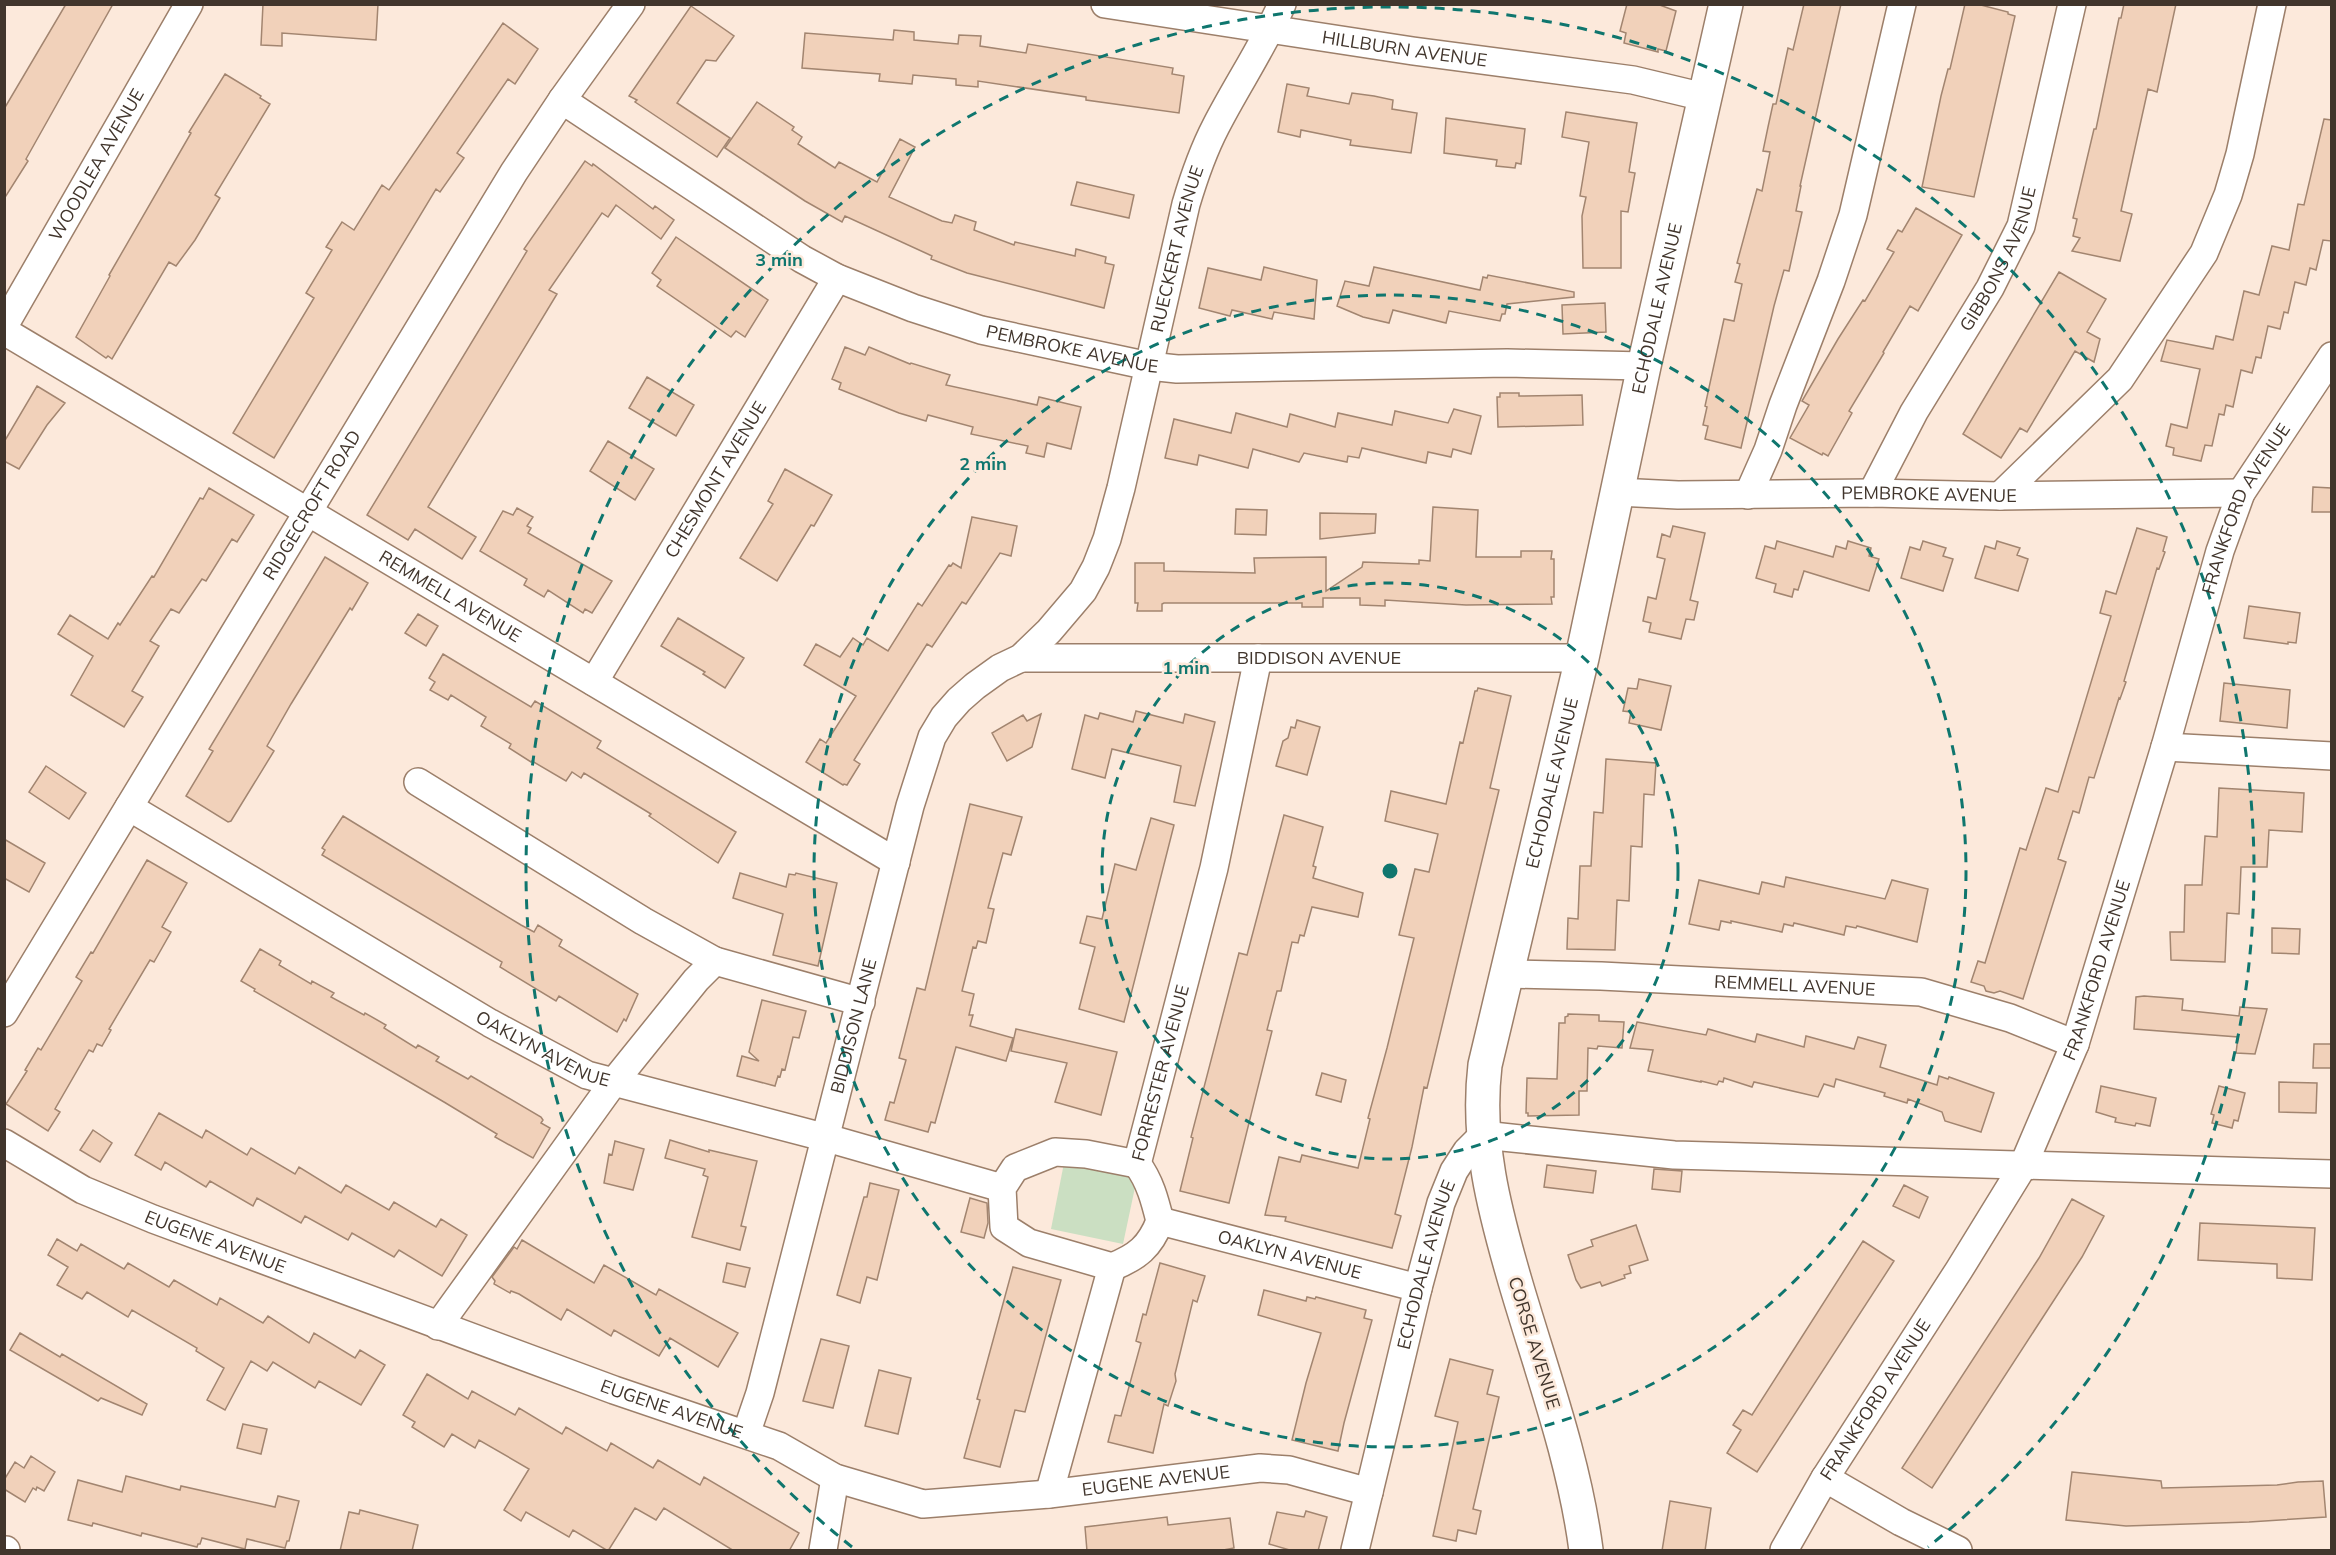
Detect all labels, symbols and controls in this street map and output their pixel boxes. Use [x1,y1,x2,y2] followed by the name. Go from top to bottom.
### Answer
[1320,25,1489,72] street label: HILLBURN AVENUE
[43,84,149,245] street label: WOODLEA AVENUE
[1145,162,1209,334] street label: RUECKERT AVENUE
[1954,184,2041,335] street label: GIBBONS AVENUE
[1626,221,1687,396] street label: ECHODALE AVENUE
[755,248,803,271] text: 3 min
[984,319,1159,378] street label: PEMBROKE AVENUE
[659,397,771,562] street label: CHESMONT AVENUE
[2196,419,2295,597] street label: FRANKFORD AVENUE
[257,426,366,584] street label: RIDGECROFT ROAD
[959,452,1007,475] text: 2 min
[1841,481,2017,507] street label: PEMBROKE AVENUE
[375,545,525,647] street label: REMMELL AVENUE
[1237,646,1401,669] street label: BIDDISON AVENUE
[1162,656,1210,679] text: 1 min
[1520,695,1583,871] street label: ECHODALE AVENUE
[1380,861,1400,881] centre of rings
[2057,877,2135,1064] street label: FRANKFORD AVENUE
[825,956,882,1096] street label: BIDDISON LANE
[1714,970,1876,1001] street label: REMMELL AVENUE
[1126,982,1194,1164] street label: FORRESTER AVENUE
[472,1005,613,1092] street label: OAKLYN AVENUE
[1392,1176,1460,1352] street label: ECHODALE AVENUE
[141,1205,289,1278] street label: EUGENE AVENUE
[1215,1224,1364,1284] street label: OAKLYN AVENUE
[1503,1274,1566,1412] street label: CORSE AVENUE
[1815,1314,1935,1484] street label: FRANKFORD AVENUE
[597,1374,746,1444] street label: EUGENE AVENUE
[1081,1460,1231,1501] street label: EUGENE AVENUE

